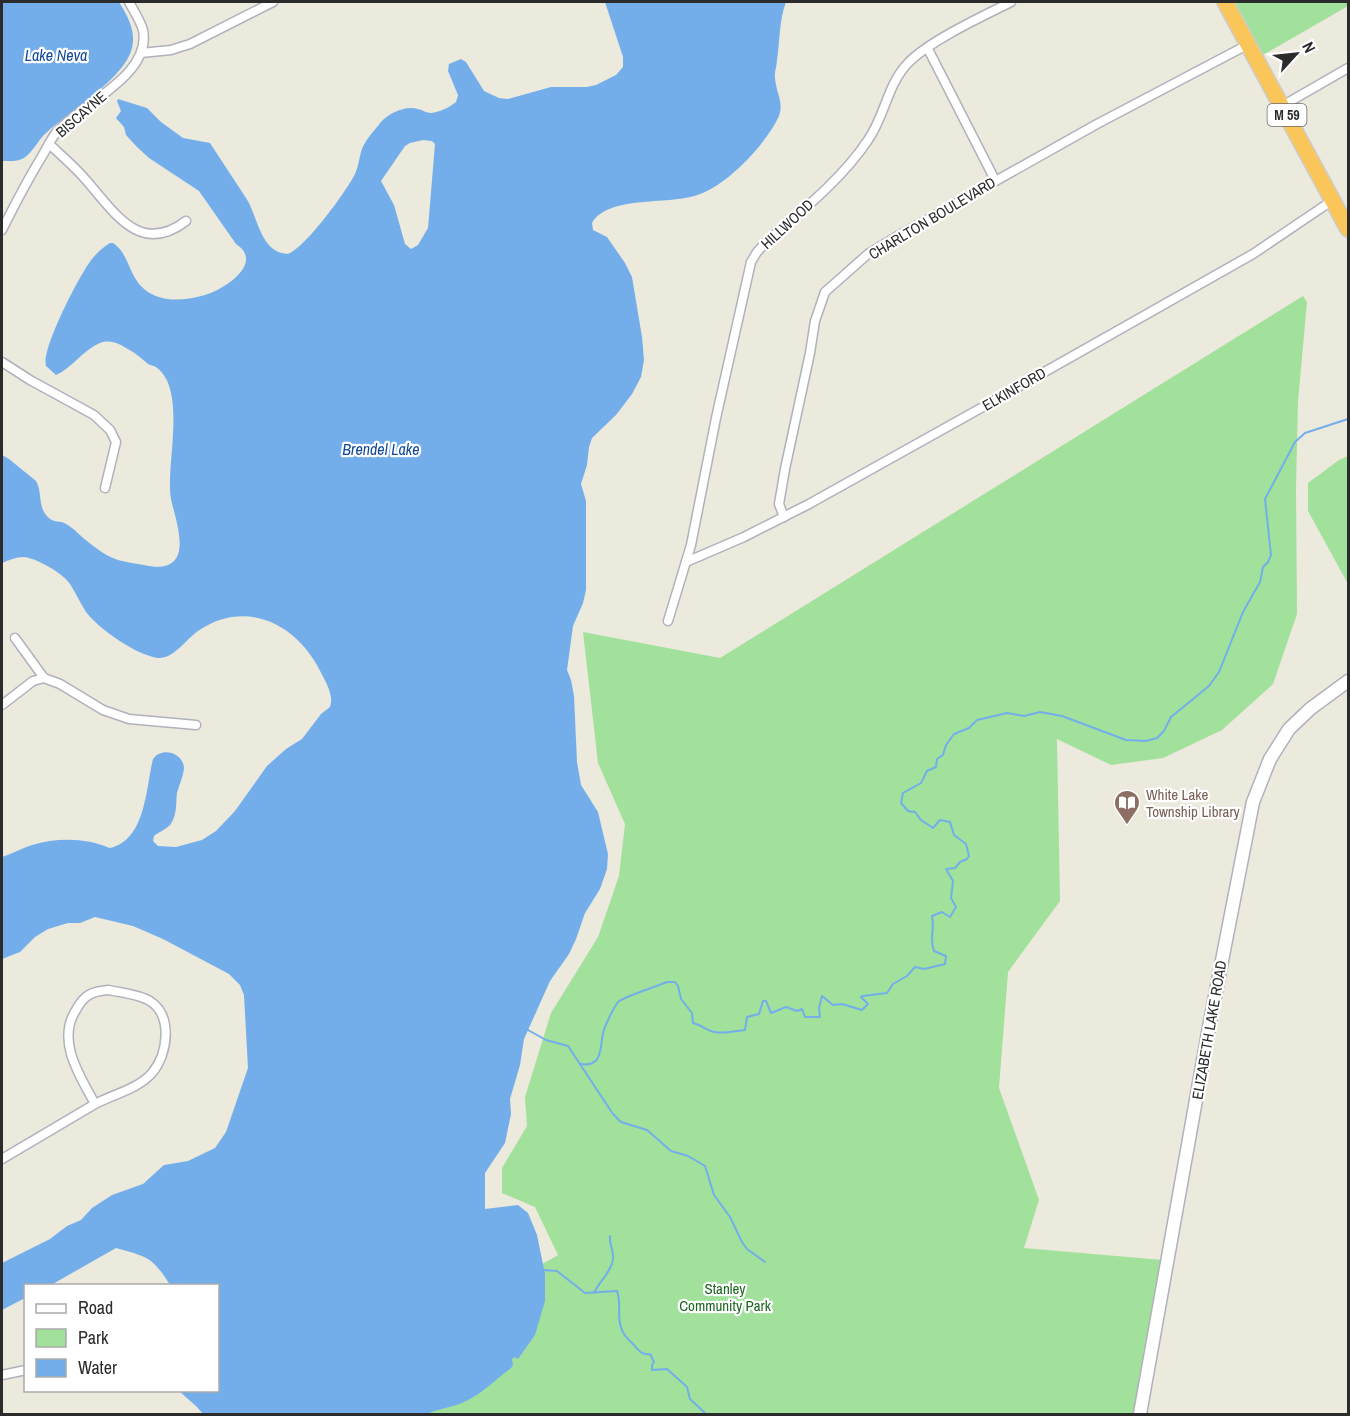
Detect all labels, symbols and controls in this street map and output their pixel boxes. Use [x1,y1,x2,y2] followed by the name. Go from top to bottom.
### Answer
[1266,24,1326,84] north arrow
[1297,38,1321,56] text: N
[25,44,87,66] water label: Lake Neva
[51,86,111,142] street label: BISCAYNE
[1268,104,1306,126] road number: M 59
[864,172,1000,264] street label: CHARLTON BOULEVARD
[756,194,818,254] street label: HILLWOOD
[978,362,1050,416] street label: ELKINFORD
[342,438,420,460] water label: Brendel Lake
[1146,784,1241,822] place label: White Lake Township Library
[1112,788,1142,826] library icon: White Lake Township Library
[1186,959,1232,1101] street label: ELIZABETH LAKE ROAD
[679,1278,772,1316] park label: Stanley Community Park
[24,1284,219,1392] legend
[78,1295,113,1320] text: Road
[78,1325,109,1350] text: Park
[78,1355,117,1380] text: Water

